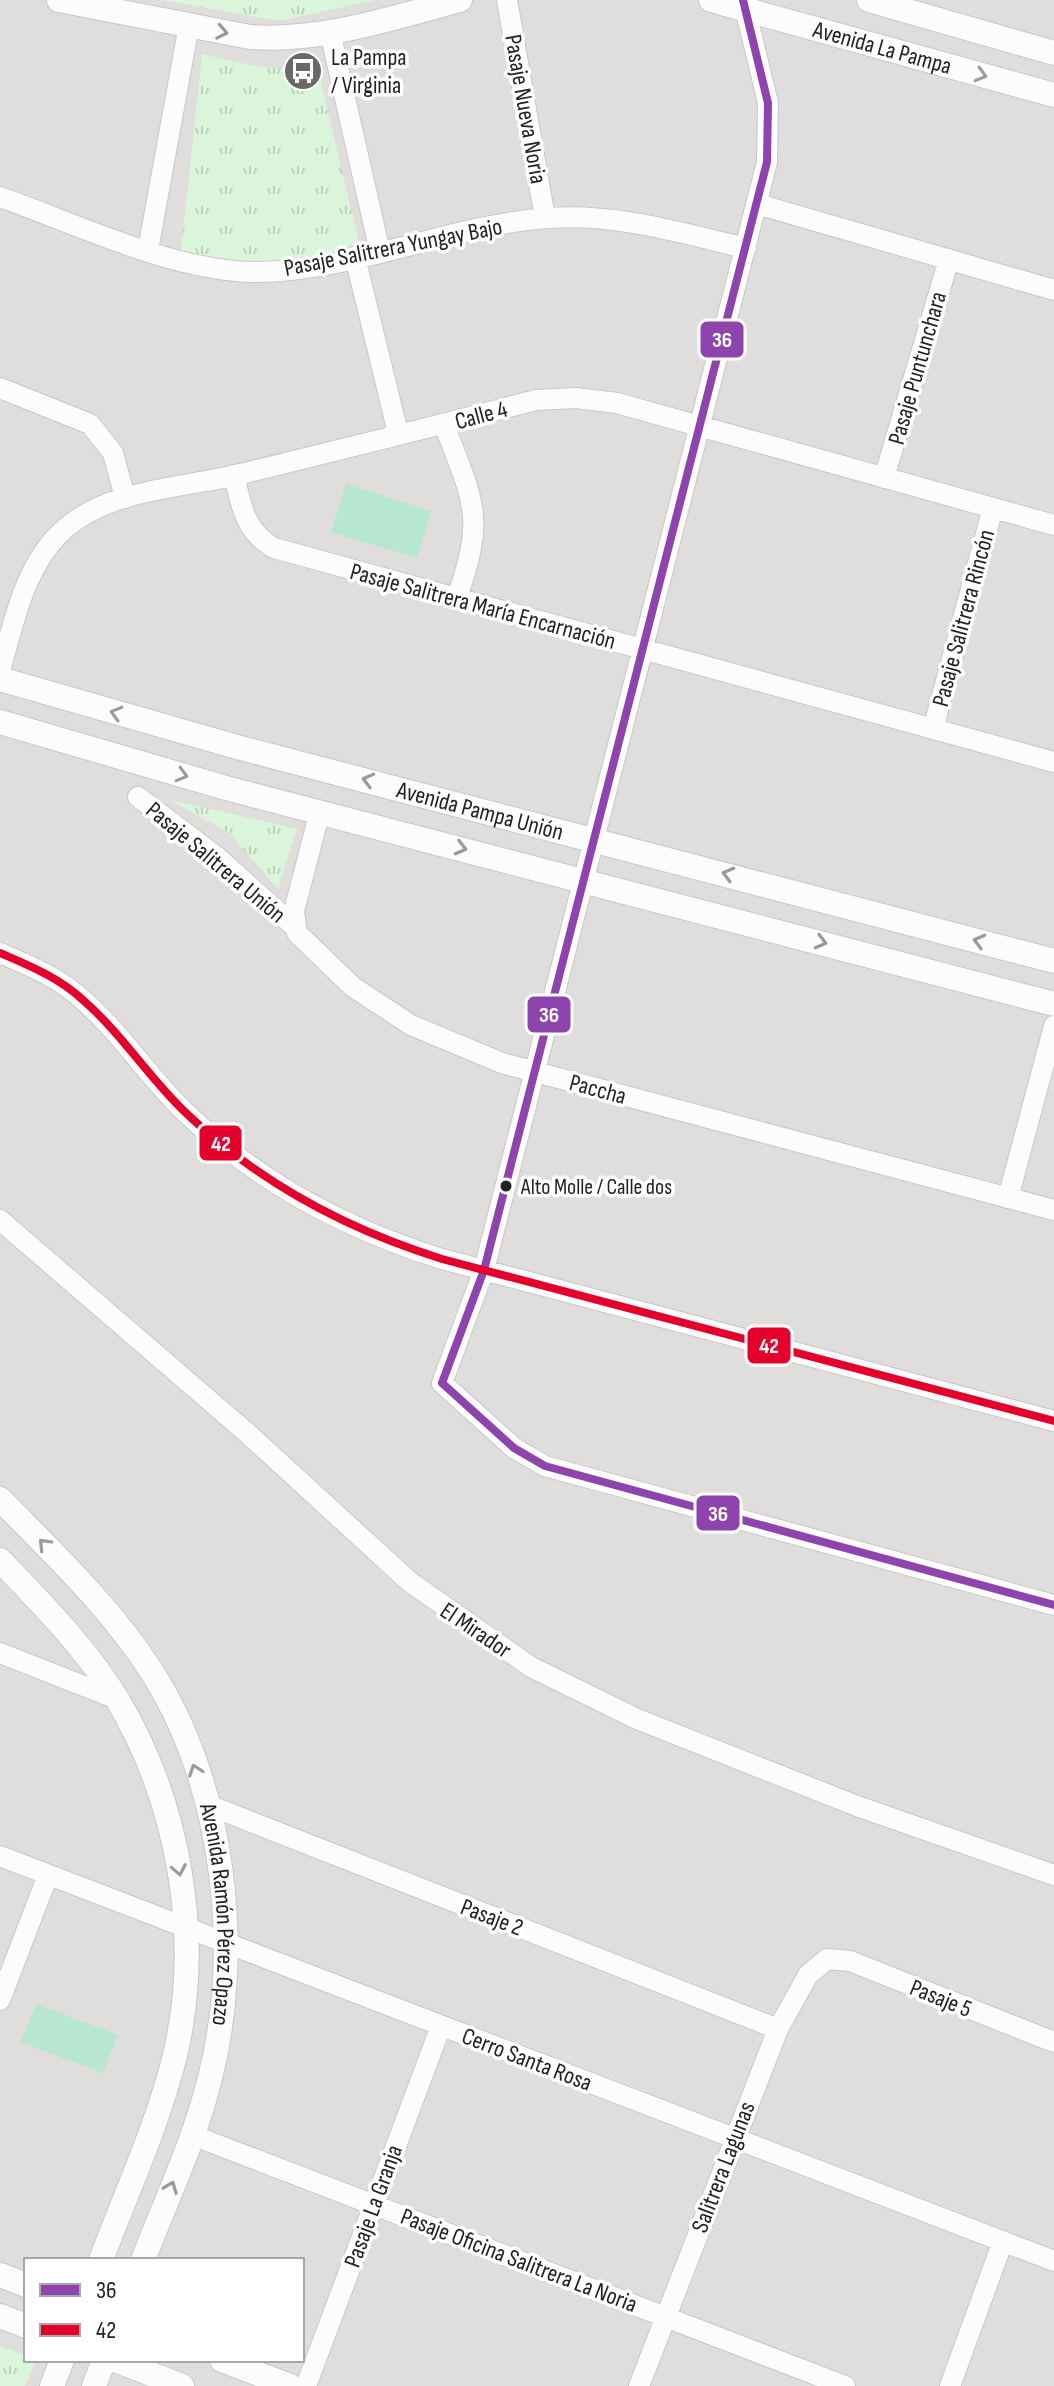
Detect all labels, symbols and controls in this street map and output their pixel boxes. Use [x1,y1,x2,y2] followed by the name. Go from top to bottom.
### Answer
[809,15,955,81] street label: Avenida La Pampa
[215,22,228,39] one-way arrow
[498,32,553,186] street label: Pasaje Nueva Noria
[331,43,407,100] place label: La Pampa / Virginia
[282,50,324,92] bus stop icon: La Pampa / Virginia
[973,65,987,82] one-way arrow
[282,212,505,283] street label: Pasaje Salitrera Yungay Bajo
[882,288,953,448] street label: Pasaje Puntunchara
[699,320,745,359] line badge: 36
[712,327,732,354] text: 36
[452,395,510,436] street label: Calle 4
[926,526,1001,710] street label: Pasaje Salitrera Rincón
[347,557,619,656] street label: Pasaje Salitrera María Encarnación
[110,706,124,722] one-way arrow
[175,766,189,782] one-way arrow
[361,772,375,789] one-way arrow
[393,775,566,847] street label: Avenida Pampa Unión
[140,796,291,929] street label: Pasaje Salitrera Unión
[454,838,468,855] one-way arrow
[721,866,735,883] one-way arrow
[814,933,827,949] one-way arrow
[972,934,986,950] one-way arrow
[526,995,572,1034] line badge: 36
[539,1002,559,1029] text: 36
[566,1068,629,1111] street label: Paccha
[198,1124,243,1162] line badge: 42
[211,1131,231,1158] text: 42
[520,1174,672,1201] place label: Alto Molle / Calle dos
[498,1178,514,1194] marker: Alto Molle / Calle dos
[746,1326,792,1365] line badge: 42
[759,1333,779,1360] text: 42
[695,1494,741,1532] line badge: 36
[708,1501,728,1528] text: 36
[39,1539,53,1553] one-way arrow
[435,1596,517,1665] street label: El Mirador
[189,1764,205,1778] one-way arrow
[193,1799,240,2028] street label: Avenida Ramón Pérez Opazo
[169,1863,186,1876] one-way arrow
[457,1892,527,1943] street label: Pasaje 2
[906,1973,976,2024] street label: Pasaje 5
[458,2021,596,2098] street label: Cerro Santa Rosa
[685,2098,762,2237] street label: Salitrera Lagunas
[338,2141,409,2271] street label: Pasaje La Granja
[161,2181,178,2195] one-way arrow
[396,2202,641,2319] street label: Pasaje Oficina Salitrera La Noria
[24,2258,304,2362] legend
[96,2276,117,2305] text: 36
[96,2316,116,2345] text: 42

